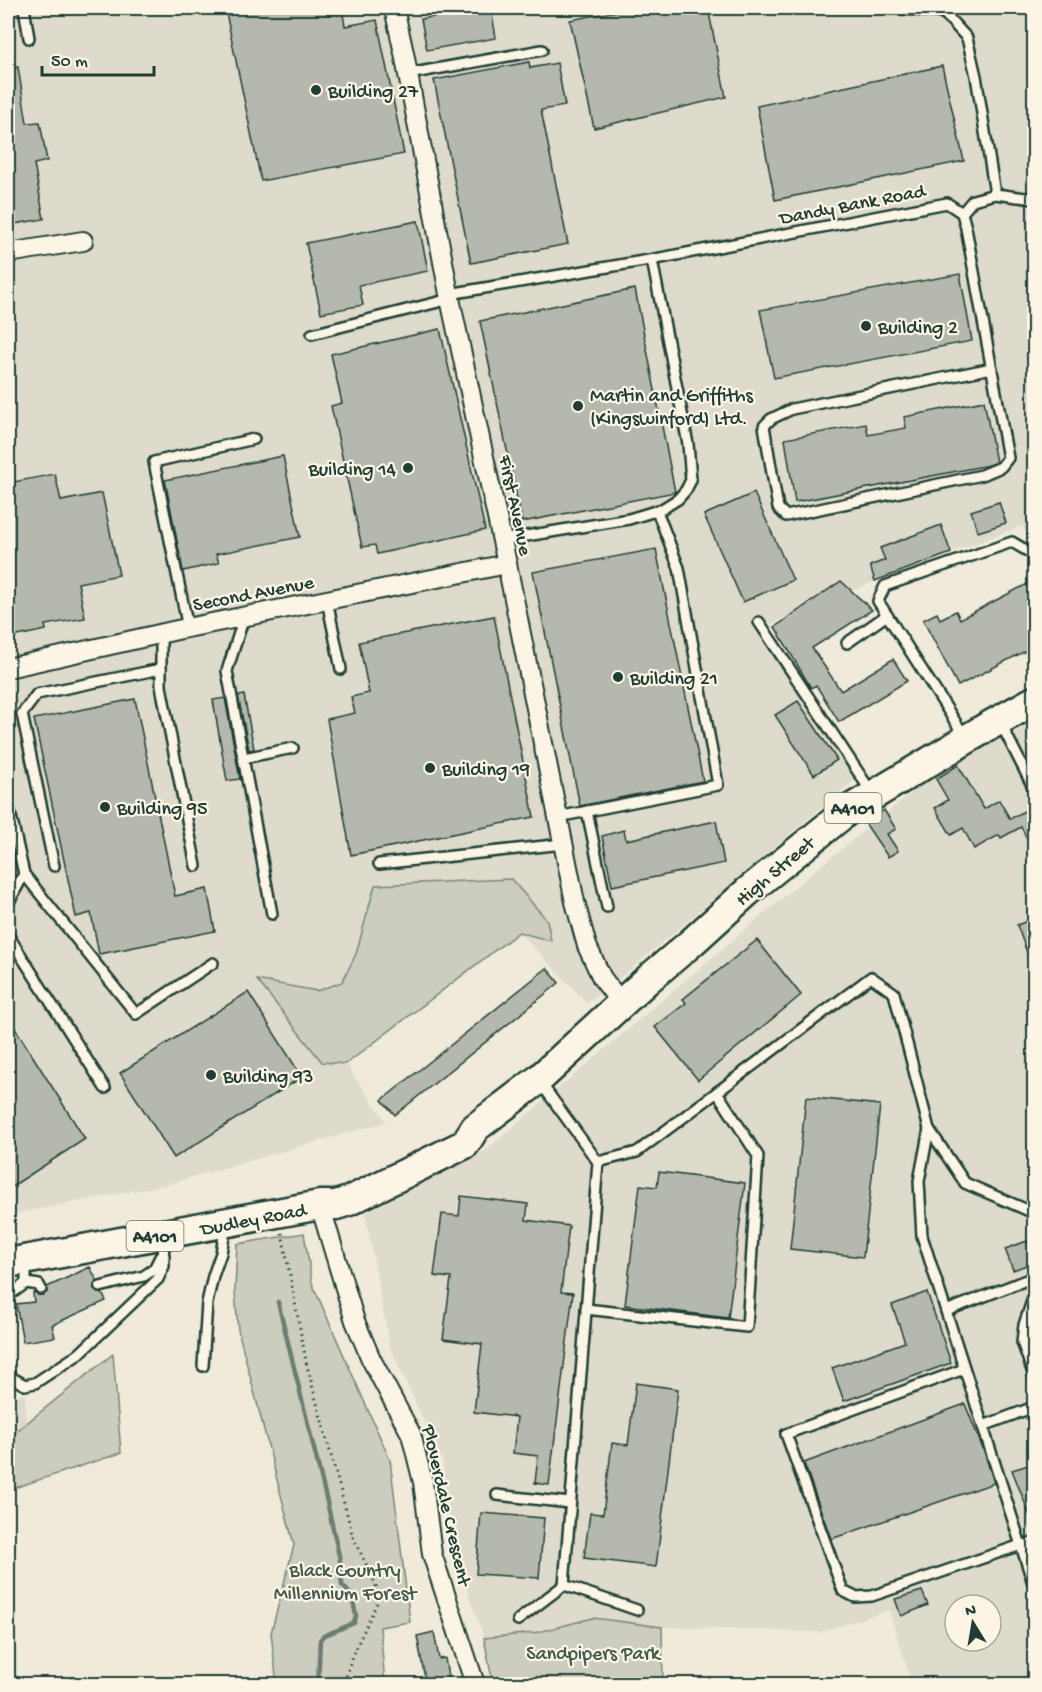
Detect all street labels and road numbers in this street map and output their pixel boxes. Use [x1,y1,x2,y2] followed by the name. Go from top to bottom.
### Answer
[776,181,930,232] street label: Dandy Bank Road
[492,452,536,559] street label: First Avenue
[191,572,317,618] street label: Second Avenue
[824,793,882,823] road number: A4101
[732,832,822,912] street label: High Street
[197,1199,311,1243] street label: Dudley Road
[126,1221,184,1251] road number: A4101
[415,1422,475,1590] street label: Ploverdale Crescent

